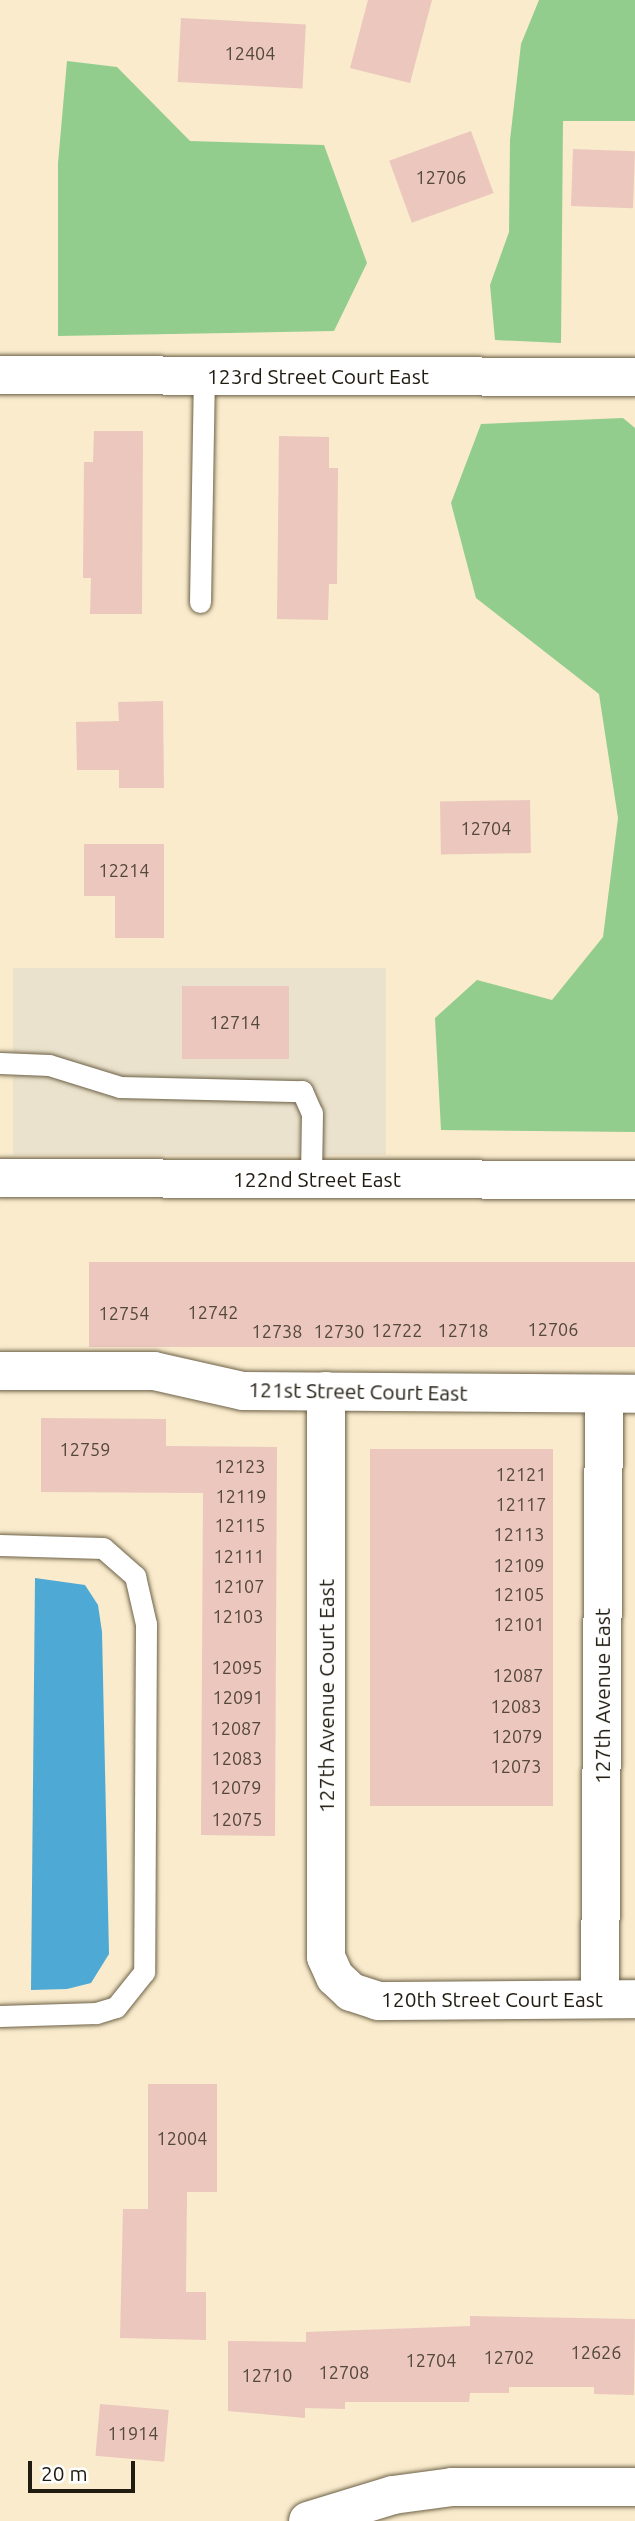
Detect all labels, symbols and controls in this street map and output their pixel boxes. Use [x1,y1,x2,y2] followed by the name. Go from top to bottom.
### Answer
[225,42,275,64] house number: 12404
[416,166,466,188] house number: 12706
[207,363,429,389] street label: 123rd Street Court East
[461,817,511,839] house number: 12704
[99,859,149,881] house number: 12214
[210,1011,260,1033] house number: 12714
[233,1166,401,1192] street label: 122nd Street East
[188,1301,238,1323] house number: 12742
[99,1302,149,1324] house number: 12754
[528,1318,578,1340] house number: 12706
[372,1319,422,1341] house number: 12722
[438,1319,488,1341] house number: 12718
[252,1320,302,1342] house number: 12738
[314,1320,364,1342] house number: 12730
[248,1376,468,1406] street label: 121st Street Court East
[60,1438,110,1460] house number: 12759
[215,1455,265,1477] house number: 12123
[496,1463,546,1485] house number: 12121
[216,1485,266,1507] house number: 12119
[496,1493,546,1515] house number: 12117
[215,1514,265,1536] house number: 12115
[494,1523,544,1545] house number: 12113
[214,1545,264,1567] house number: 12111
[494,1554,544,1576] house number: 12109
[214,1575,264,1597] house number: 12107
[313,1579,339,1813] street label: 127th Avenue Court East
[494,1583,544,1605] house number: 12105
[213,1605,263,1627] house number: 12103
[589,1608,615,1784] street label: 127th Avenue East
[494,1613,544,1635] house number: 12101
[212,1656,262,1678] house number: 12095
[493,1664,543,1686] house number: 12087
[213,1686,263,1708] house number: 12091
[491,1695,541,1717] house number: 12083
[211,1717,261,1739] house number: 12087
[492,1725,542,1747] house number: 12079
[212,1747,262,1769] house number: 12083
[491,1755,541,1777] house number: 12073
[211,1776,261,1798] house number: 12079
[212,1808,262,1830] house number: 12075
[381,1986,603,2012] street label: 120th Street Court East
[157,2127,207,2149] house number: 12004
[571,2341,621,2363] house number: 12626
[484,2346,534,2368] house number: 12702
[406,2349,456,2371] house number: 12704
[319,2361,369,2383] house number: 12708
[242,2364,292,2386] house number: 12710
[108,2422,158,2444] house number: 11914
[32,2448,138,2492] scale bar
[41,2461,88,2485] text: 20 m

